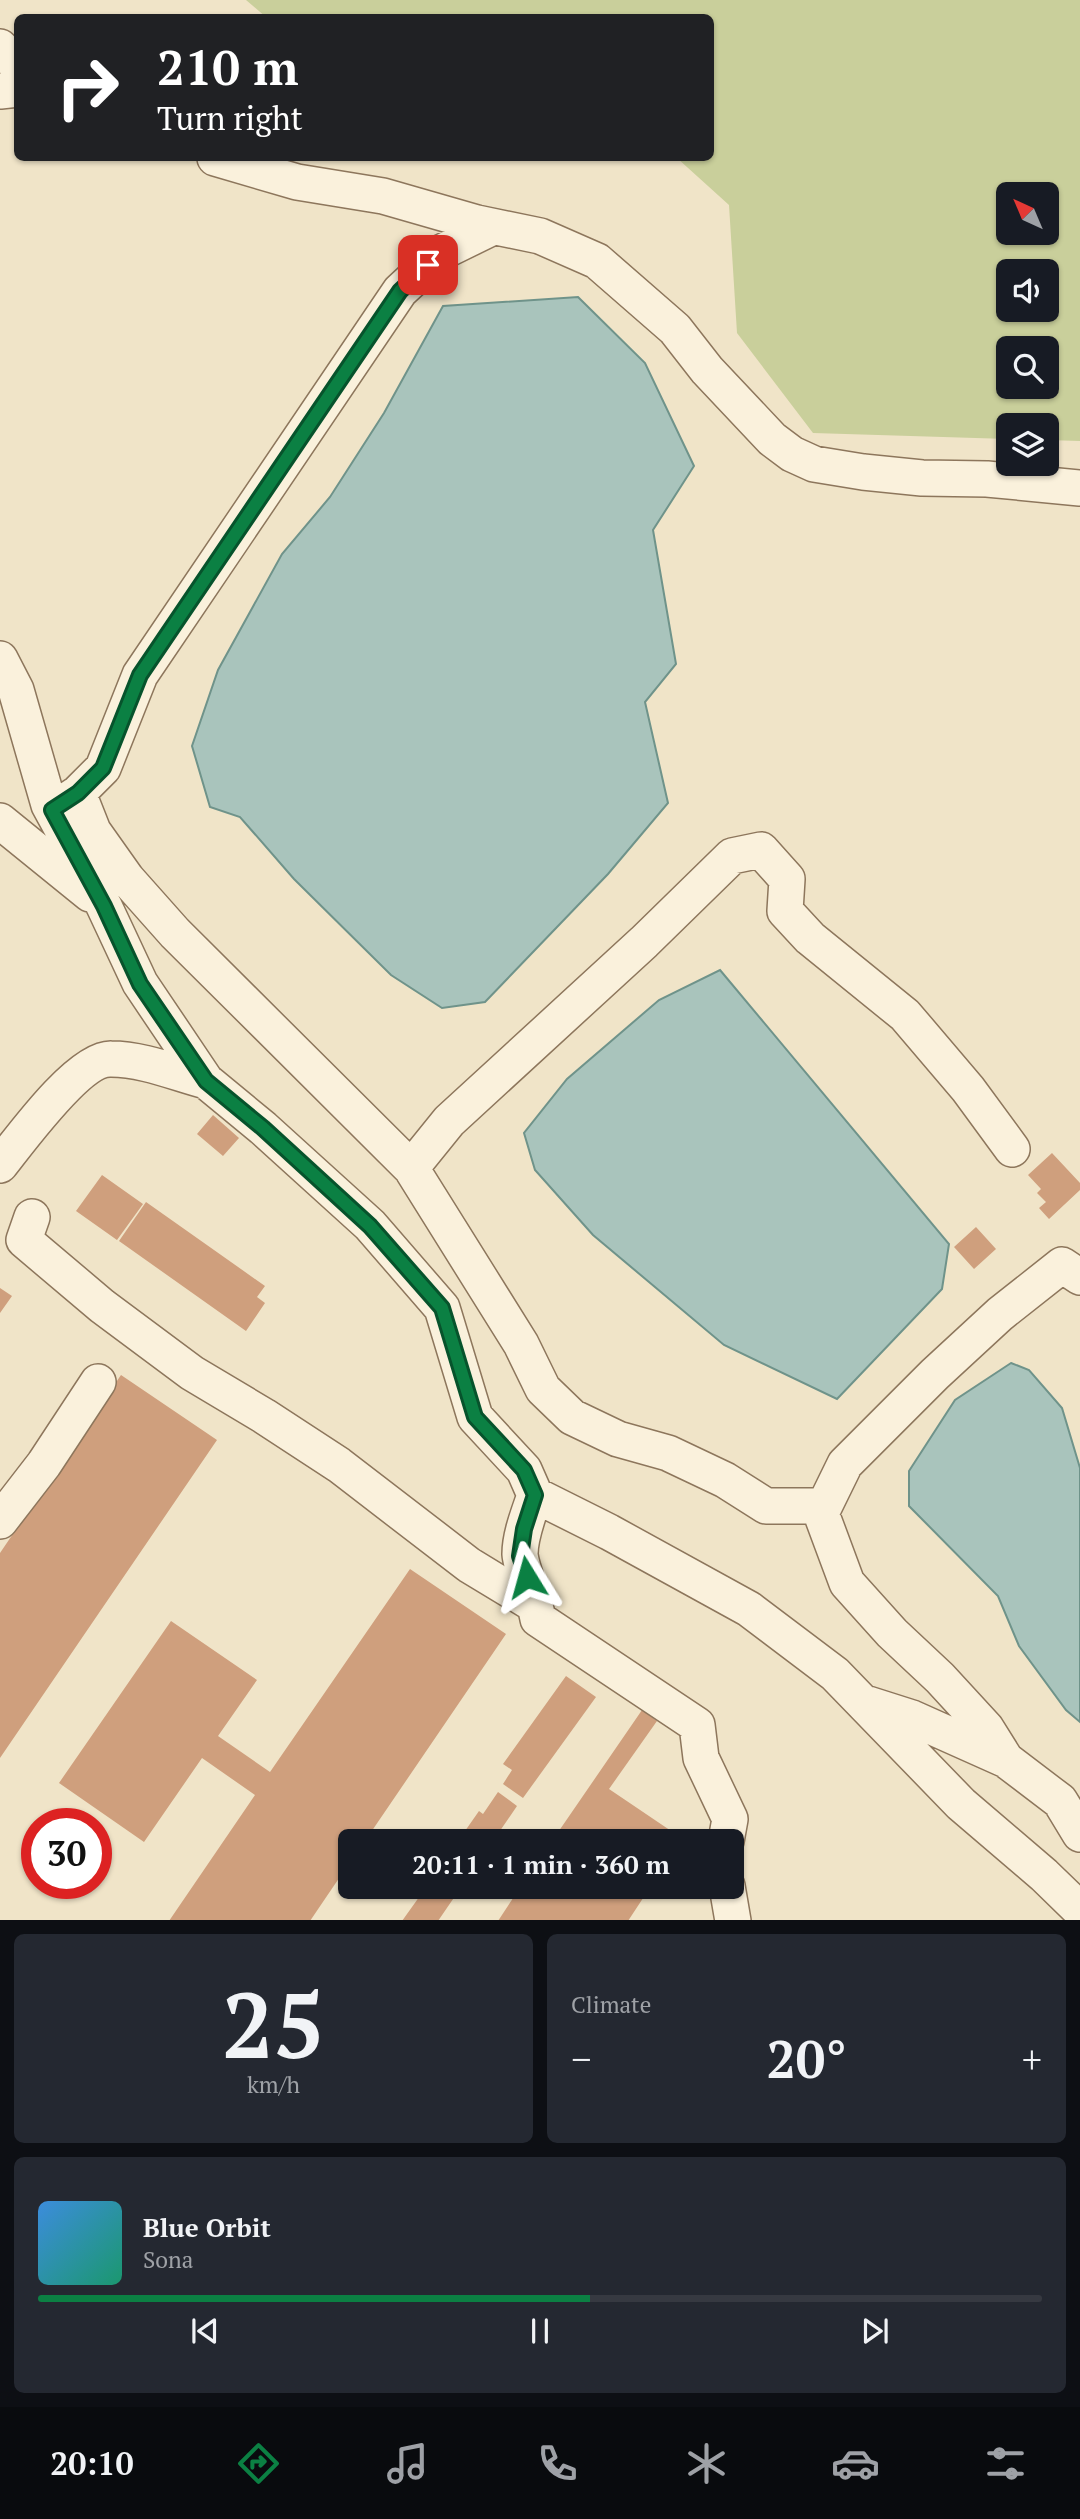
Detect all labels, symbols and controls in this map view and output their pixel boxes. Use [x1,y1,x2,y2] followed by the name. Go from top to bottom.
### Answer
[157,34,299,99] text: 210 m
[42,42,133,133] icon: right
[157,97,303,139] text: Turn right
[996,182,1059,245] north arrow
[996,182,1059,476] map controls
[398,235,458,295] pin
[409,246,447,284] icon: arrive
[996,259,1059,322] button: sound
[996,336,1059,399] button: search
[996,413,1059,476] button: layers
[490,1540,564,1614] position arrow
[21,1808,112,1899] speed limit sign: 30
[412,1847,670,1881] text: 20:11 · 1 min · 360 m
[222,1963,325,2084] text: 25
[571,1989,651,2020] text: Climate
[766,2024,847,2093] text: 20°
[571,2034,591,2084] text: −
[1022,2034,1042,2084] text: +
[247,2069,300,2100] text: km/h
[143,2210,271,2244] text: Blue Orbit
[143,2244,193,2275] text: Sona
[186,2312,224,2350] icon: previous
[521,2312,559,2350] icon: pause
[856,2312,894,2350] icon: next
[234,2439,283,2488] icon: directions
[383,2439,432,2488] icon: music
[533,2439,582,2488] icon: phone
[682,2439,731,2488] icon: climate
[831,2439,880,2488] icon: car
[981,2439,1030,2488] icon: filters
[50,2442,133,2484] text: 20:10

